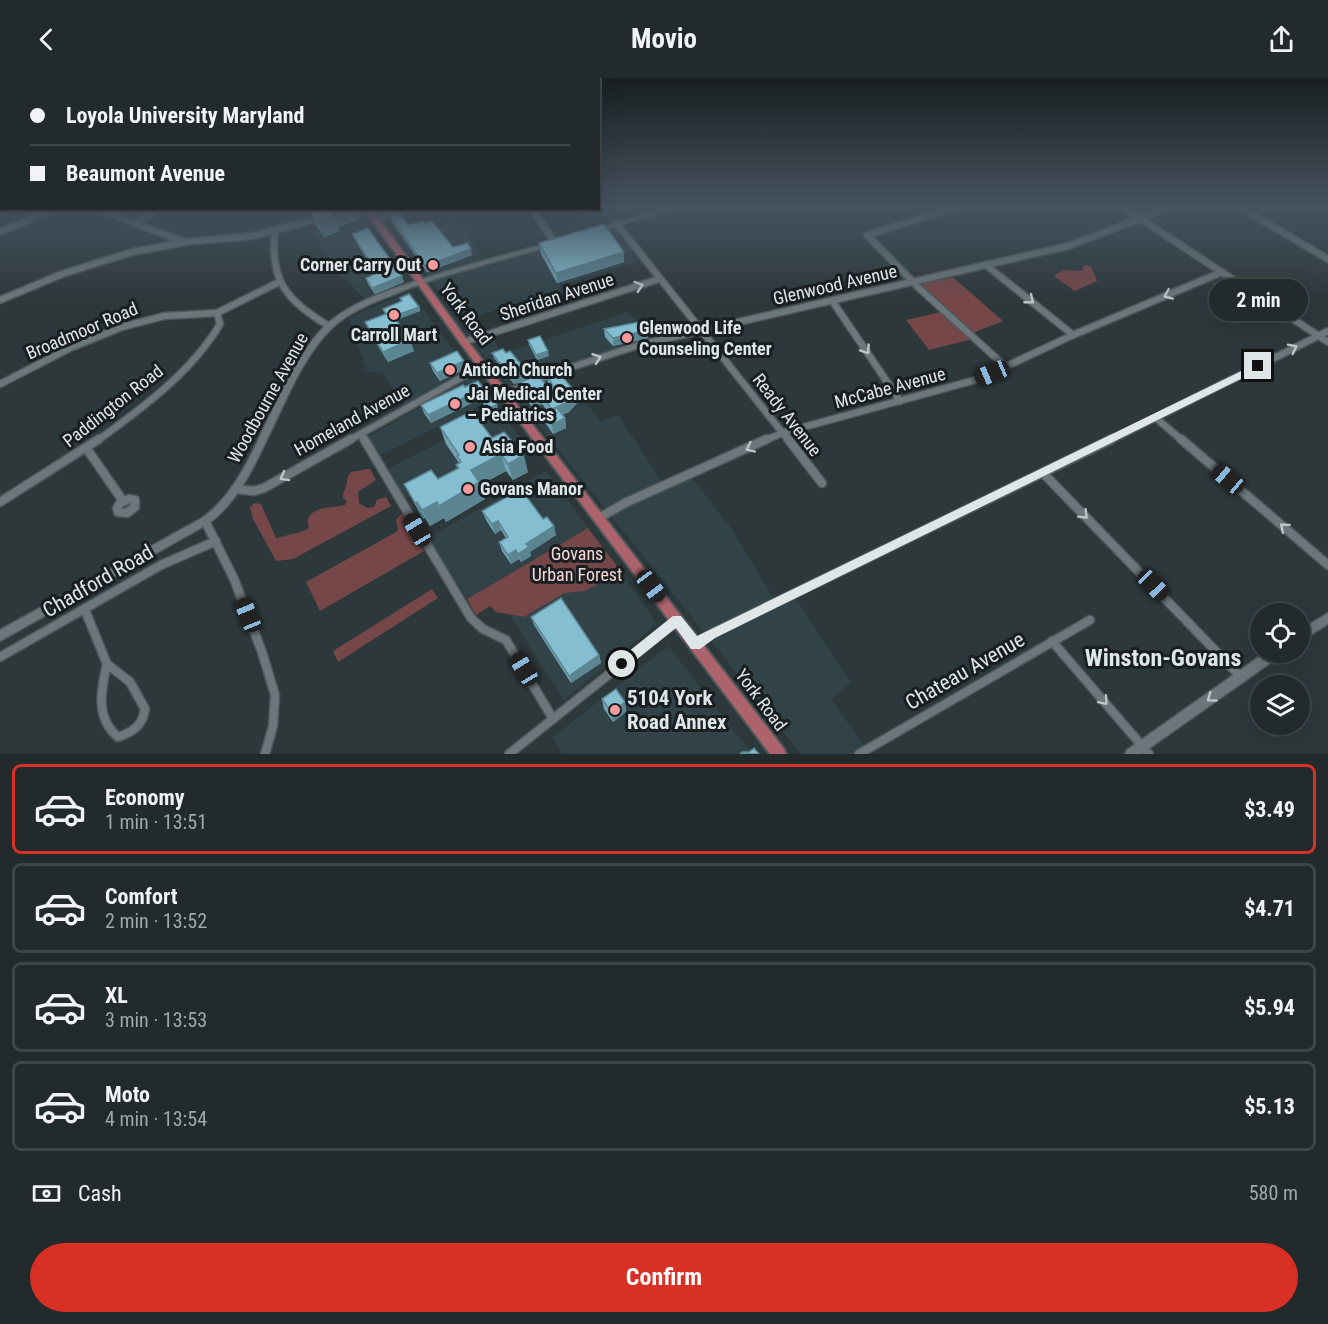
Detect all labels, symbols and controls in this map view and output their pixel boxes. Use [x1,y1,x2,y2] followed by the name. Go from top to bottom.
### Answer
[30,23,63,56] icon: back
[631,23,697,55] text: Movio
[1265,23,1298,56] icon: share
[66,103,304,128] text: Loyola University Maryland
[66,161,225,186] text: Beaumont Avenue
[300,254,421,275] place label: Corner Carry Out
[426,258,440,272] marker: Corner Carry Out
[771,260,899,309] street label: Glenwood Avenue
[497,268,616,325] street label: Sheridan Avenue
[436,279,496,349] street label: York Road
[1208,279,1308,321] callout: 2 min
[633,280,644,293] one-way arrow
[1164,288,1175,300] one-way arrow
[1236,288,1281,312] text: 2 min
[1023,292,1034,303] one-way arrow
[23,298,141,363] street label: Broadmoor Road
[387,308,401,322] marker: Carroll Mart
[639,317,772,359] place label: Glenwood Life Counseling Center
[351,324,438,345] place label: Carroll Mart
[223,329,312,467] street label: Woodbourne Avenue
[620,331,634,345] marker: Glenwood Life Counseling Center
[859,344,870,355] one-way arrow
[1287,344,1298,356] one-way arrow
[1244,352,1271,379] route end
[592,353,602,365] one-way arrow
[972,358,1012,388] car
[462,359,572,380] place label: Antioch Church
[58,360,167,451] street label: Paddington Road
[443,363,457,377] marker: Antioch Church
[832,363,948,412] street label: McCabe Avenue
[749,369,826,460] street label: Ready Avenue
[290,379,413,460] street label: Homeland Avenue
[467,383,602,425] place label: Jai Medical Center – Pediatrics
[448,397,462,411] marker: Jai Medical Center – Pediatrics
[482,436,553,457] place label: Asia Food
[463,440,477,454] marker: Asia Food
[745,440,756,452] one-way arrow
[1208,461,1248,497] car
[280,470,290,481] one-way arrow
[480,478,583,499] place label: Govans Manor
[461,482,475,496] marker: Govans Manor
[1076,507,1087,518] one-way arrow
[400,510,434,550] car
[1280,523,1290,534] one-way arrow
[39,540,157,622] street label: Chadford Road
[532,543,622,585] park label: Govans Urban Forest
[633,566,669,606] car
[1134,566,1172,604] car
[233,595,263,635] car
[1250,603,1310,735] map controls
[1250,603,1310,663] button: locate
[901,627,1029,715] street label: Chateau Avenue
[1085,644,1241,672] district label: Winston-Govans
[507,649,541,689] car
[608,650,635,677] route start
[731,665,791,735] street label: York Road
[1250,675,1310,735] button: layers
[627,686,727,734] place label: 5104 York Road Annex
[1206,691,1217,702] one-way arrow
[1097,694,1108,705] one-way arrow
[608,703,622,717] marker: 5104 York Road Annex
[33,782,87,836] icon: car
[105,785,185,810] text: Economy
[1244,797,1295,822] text: $3.49
[105,810,207,834] text: 1 min · 13:51
[33,881,87,935] icon: car
[105,884,178,909] text: Comfort
[1244,896,1295,921] text: $4.71
[105,909,207,933] text: 2 min · 13:52
[33,980,87,1034] icon: car
[105,983,128,1008] text: XL
[1244,995,1295,1020] text: $5.94
[105,1008,207,1032] text: 3 min · 13:53
[33,1079,87,1133] icon: car
[105,1082,150,1107] text: Moto
[1244,1094,1295,1119] text: $5.13
[105,1107,207,1131] text: 4 min · 13:54
[30,1177,63,1210] icon: cash
[78,1181,122,1206] text: Cash
[1249,1181,1298,1205] text: 580 m
[30,1243,1298,1312] button: Confirm

